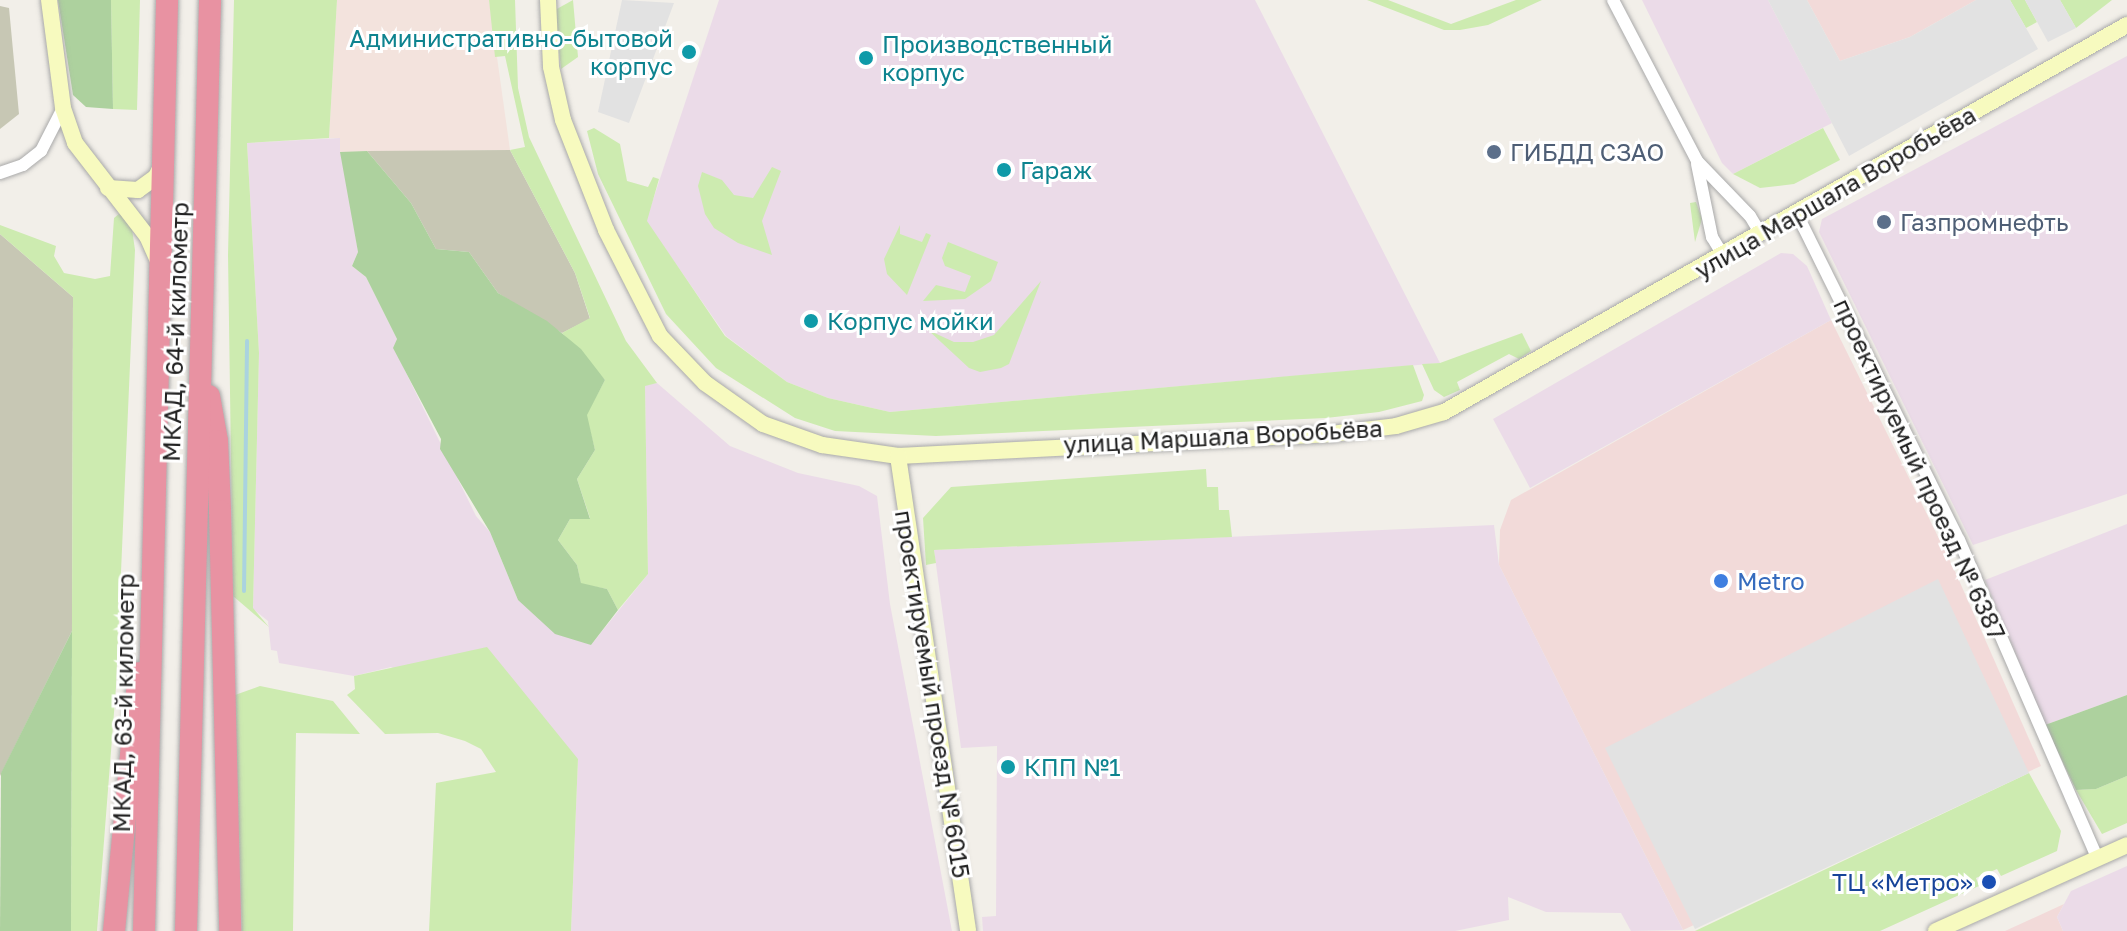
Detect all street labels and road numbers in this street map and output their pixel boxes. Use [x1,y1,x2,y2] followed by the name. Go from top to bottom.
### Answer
[1689,100,1981,284] street label: улица Маршала Воробьёва
[156,202,194,462] street label: МКАД, 64-й километр
[1828,294,2012,644] street label: проектируемый проезд № 6387
[1063,413,1383,459] street label: улица Маршала Воробьёва
[890,508,976,880] street label: проектируемый проезд № 6015
[106,573,140,833] street label: МКАД, 63-й километр

